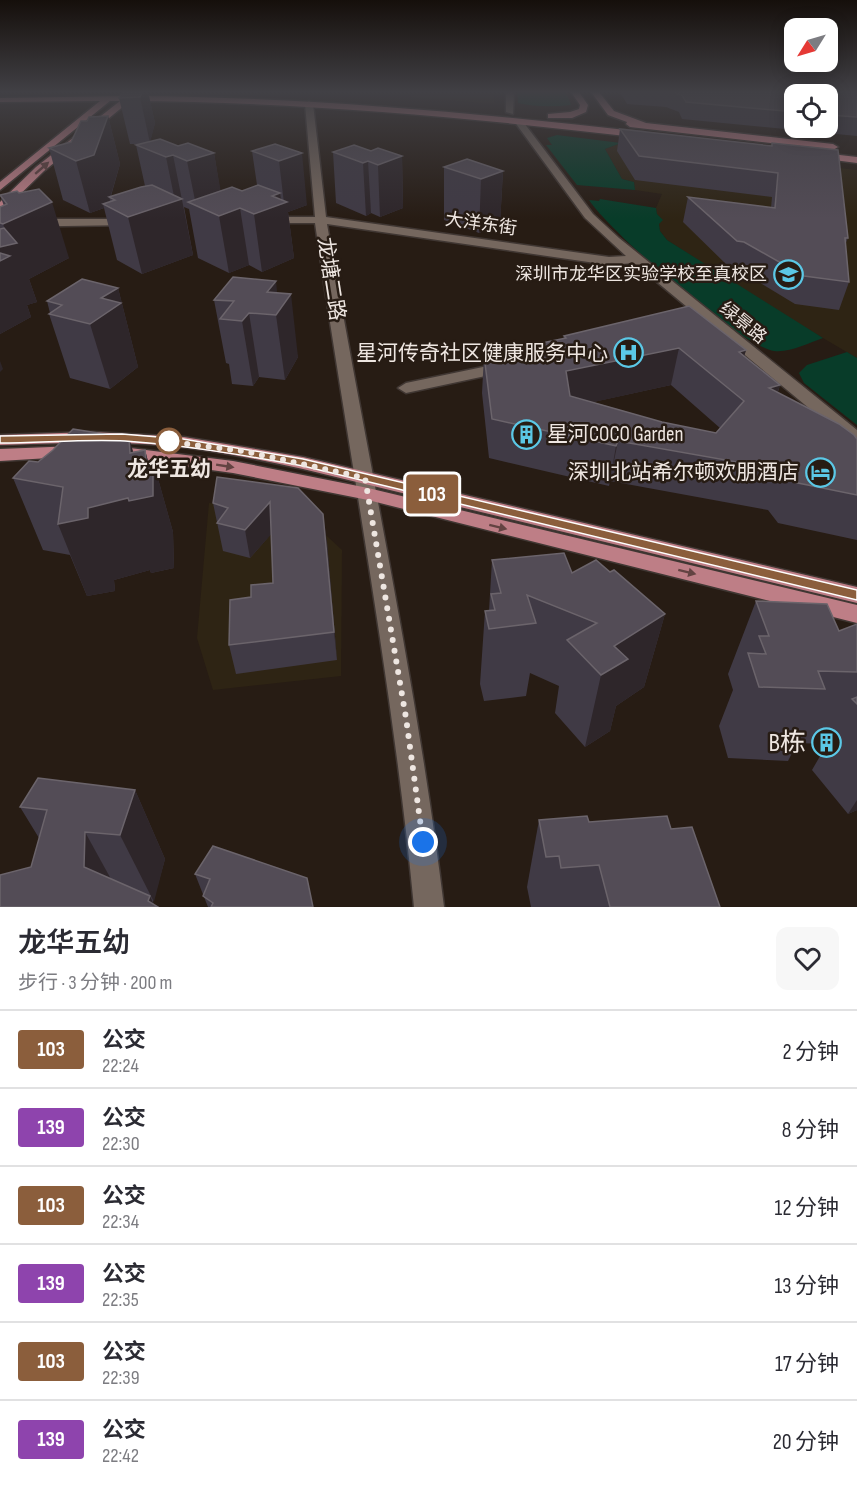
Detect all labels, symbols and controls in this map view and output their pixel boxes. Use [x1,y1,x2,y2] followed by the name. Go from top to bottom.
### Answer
[784,18,838,72] north arrow
[784,18,838,138] map controls
[784,84,838,138] button: locate
[34,162,49,175] one-way arrow
[444,209,518,239] street label: 大洋东街
[312,236,350,322] street label: 龙塘二路
[772,258,804,290] school or university icon: 深圳市龙华区实验学校至真校区
[515,264,767,285] place label: 深圳市龙华区实验学校至真校区
[715,298,771,348] street label: 绿景路
[613,337,645,369] hospital icon: 星河传奇社区健康服务中心
[356,341,608,366] place label: 星河传奇社区健康服务中心
[510,418,542,450] building icon: 星河COCO Garden
[547,422,684,447] place label: 星河COCO Garden
[156,428,182,454] marker: 龙华五幼
[804,456,836,488] hotel icon: 深圳北站希尔顿欢朋酒店
[127,457,211,482] place label: 龙华五幼
[568,460,799,485] place label: 深圳北站希尔顿欢朋酒店
[216,462,235,471] one-way arrow
[398,474,466,514] line badge: 103
[418,482,446,507] text: 103
[488,522,507,532] one-way arrow
[678,568,696,578] one-way arrow
[811,727,843,759] building icon: B栋
[768,728,806,759] place label: B栋
[408,827,438,857] your location
[18,927,130,960] text: 龙华五幼
[776,927,839,990] button: heart
[18,971,172,995] text: 步行 · 3 分钟 · 200 m
[102,1027,146,1054] text: 公交
[37,1037,65,1062] text: 103
[782,1039,839,1066] text: 2 分钟
[102,1054,139,1078] text: 22:24
[102,1105,146,1132] text: 公交
[37,1115,65,1140] text: 139
[782,1117,839,1144] text: 8 分钟
[102,1132,140,1156] text: 22:30
[102,1183,146,1210] text: 公交
[37,1193,65,1218] text: 103
[774,1195,839,1222] text: 12 分钟
[102,1210,139,1234] text: 22:34
[102,1261,146,1288] text: 公交
[37,1271,65,1296] text: 139
[775,1273,839,1300] text: 13 分钟
[102,1288,139,1312] text: 22:35
[102,1339,146,1366] text: 公交
[37,1349,65,1374] text: 103
[775,1351,839,1378] text: 17 分钟
[102,1366,140,1390] text: 22:39
[102,1417,146,1444] text: 公交
[37,1427,65,1452] text: 139
[773,1429,839,1456] text: 20 分钟
[102,1444,139,1468] text: 22:42

